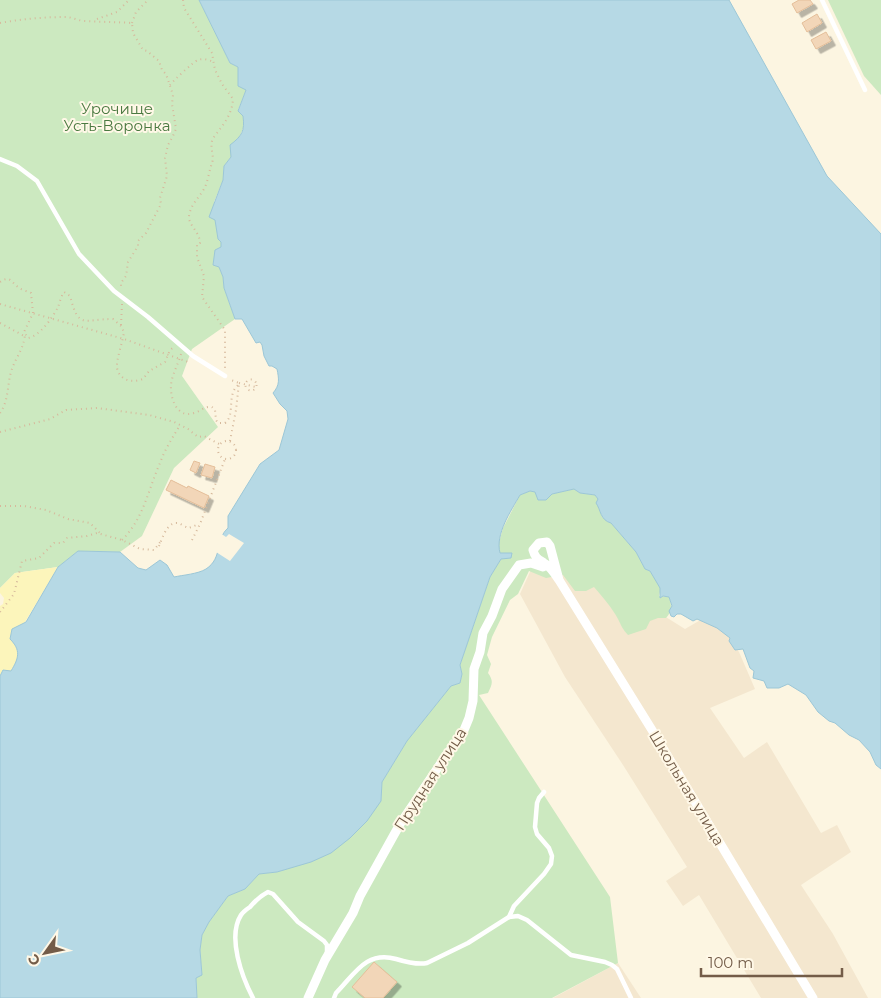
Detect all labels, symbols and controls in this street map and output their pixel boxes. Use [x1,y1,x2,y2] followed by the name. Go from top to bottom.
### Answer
[64,99,170,135] park label: Урочище Усть-Воронка
[390,724,470,834] street label: Прудная улица
[645,727,729,849] street label: Школьная улица
[20,928,70,978] north arrow
[701,946,842,978] scale bar
[24,951,44,969] text: С
[708,953,753,972] text: 100 m

